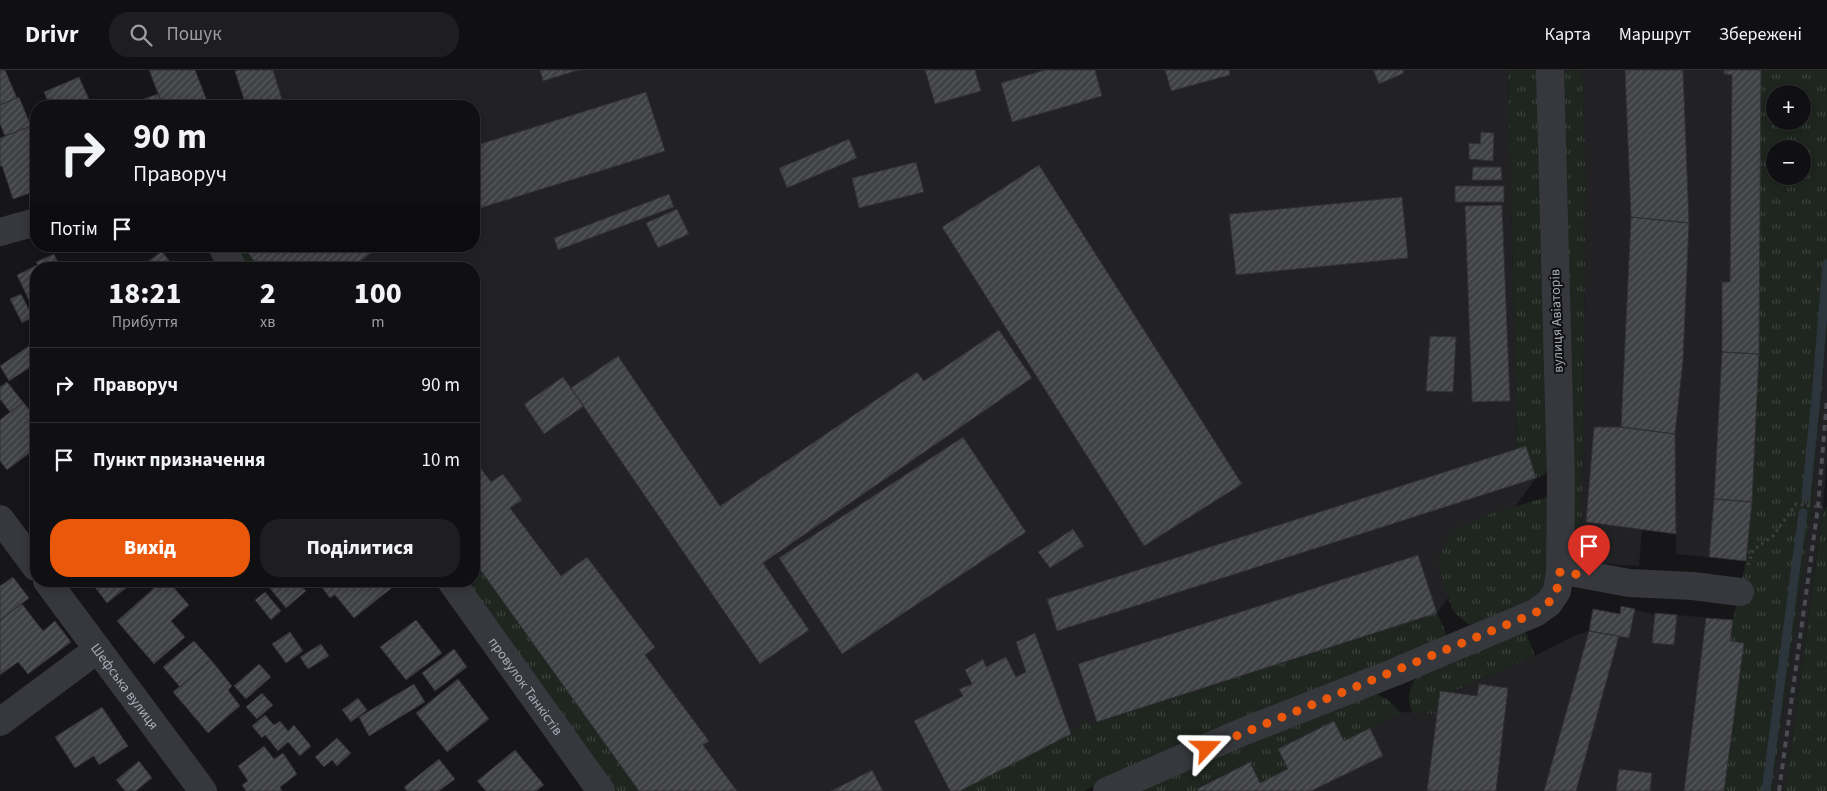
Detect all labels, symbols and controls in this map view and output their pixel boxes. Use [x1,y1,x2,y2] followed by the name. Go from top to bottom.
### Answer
[109,12,459,57] search box
[25,17,79,52] text: Drivr
[127,21,155,49] icon: search
[167,21,222,48] text: Пошук
[1545,22,1591,47] text: Карта
[1619,22,1691,47] text: Маршрут
[1719,22,1802,47] text: Збережені
[1766,85,1811,185] map controls
[1766,85,1811,130] button: +
[133,112,207,162] text: 90 m
[50,120,115,185] icon: right
[1766,140,1811,185] button: −
[133,158,227,190] text: Праворуч
[108,215,136,243] icon: arrive
[50,216,98,243] text: Потім
[1545,269,1569,373] street label: вулиця Авіаторів
[108,272,182,315] text: 18:21
[260,272,276,315] text: 2
[354,272,402,315] text: 100
[112,311,178,333] text: Прибуття
[260,311,275,333] text: хв
[371,311,384,333] text: m
[50,371,78,399] icon: right
[93,372,178,399] text: Праворуч
[422,372,460,399] text: 90 m
[50,446,78,474] icon: arrive
[93,447,265,474] text: Пункт призначення
[422,447,460,474] text: 10 m
[50,519,250,577] button: Вихід
[260,519,460,577] button: Поділитися
[1568,525,1610,576] pin
[1575,532,1603,560] icon: arrive
[483,633,567,740] street label: провулок Танкістів
[85,639,163,734] street label: Шефська вулиця
[1180,721,1232,773] position arrow

